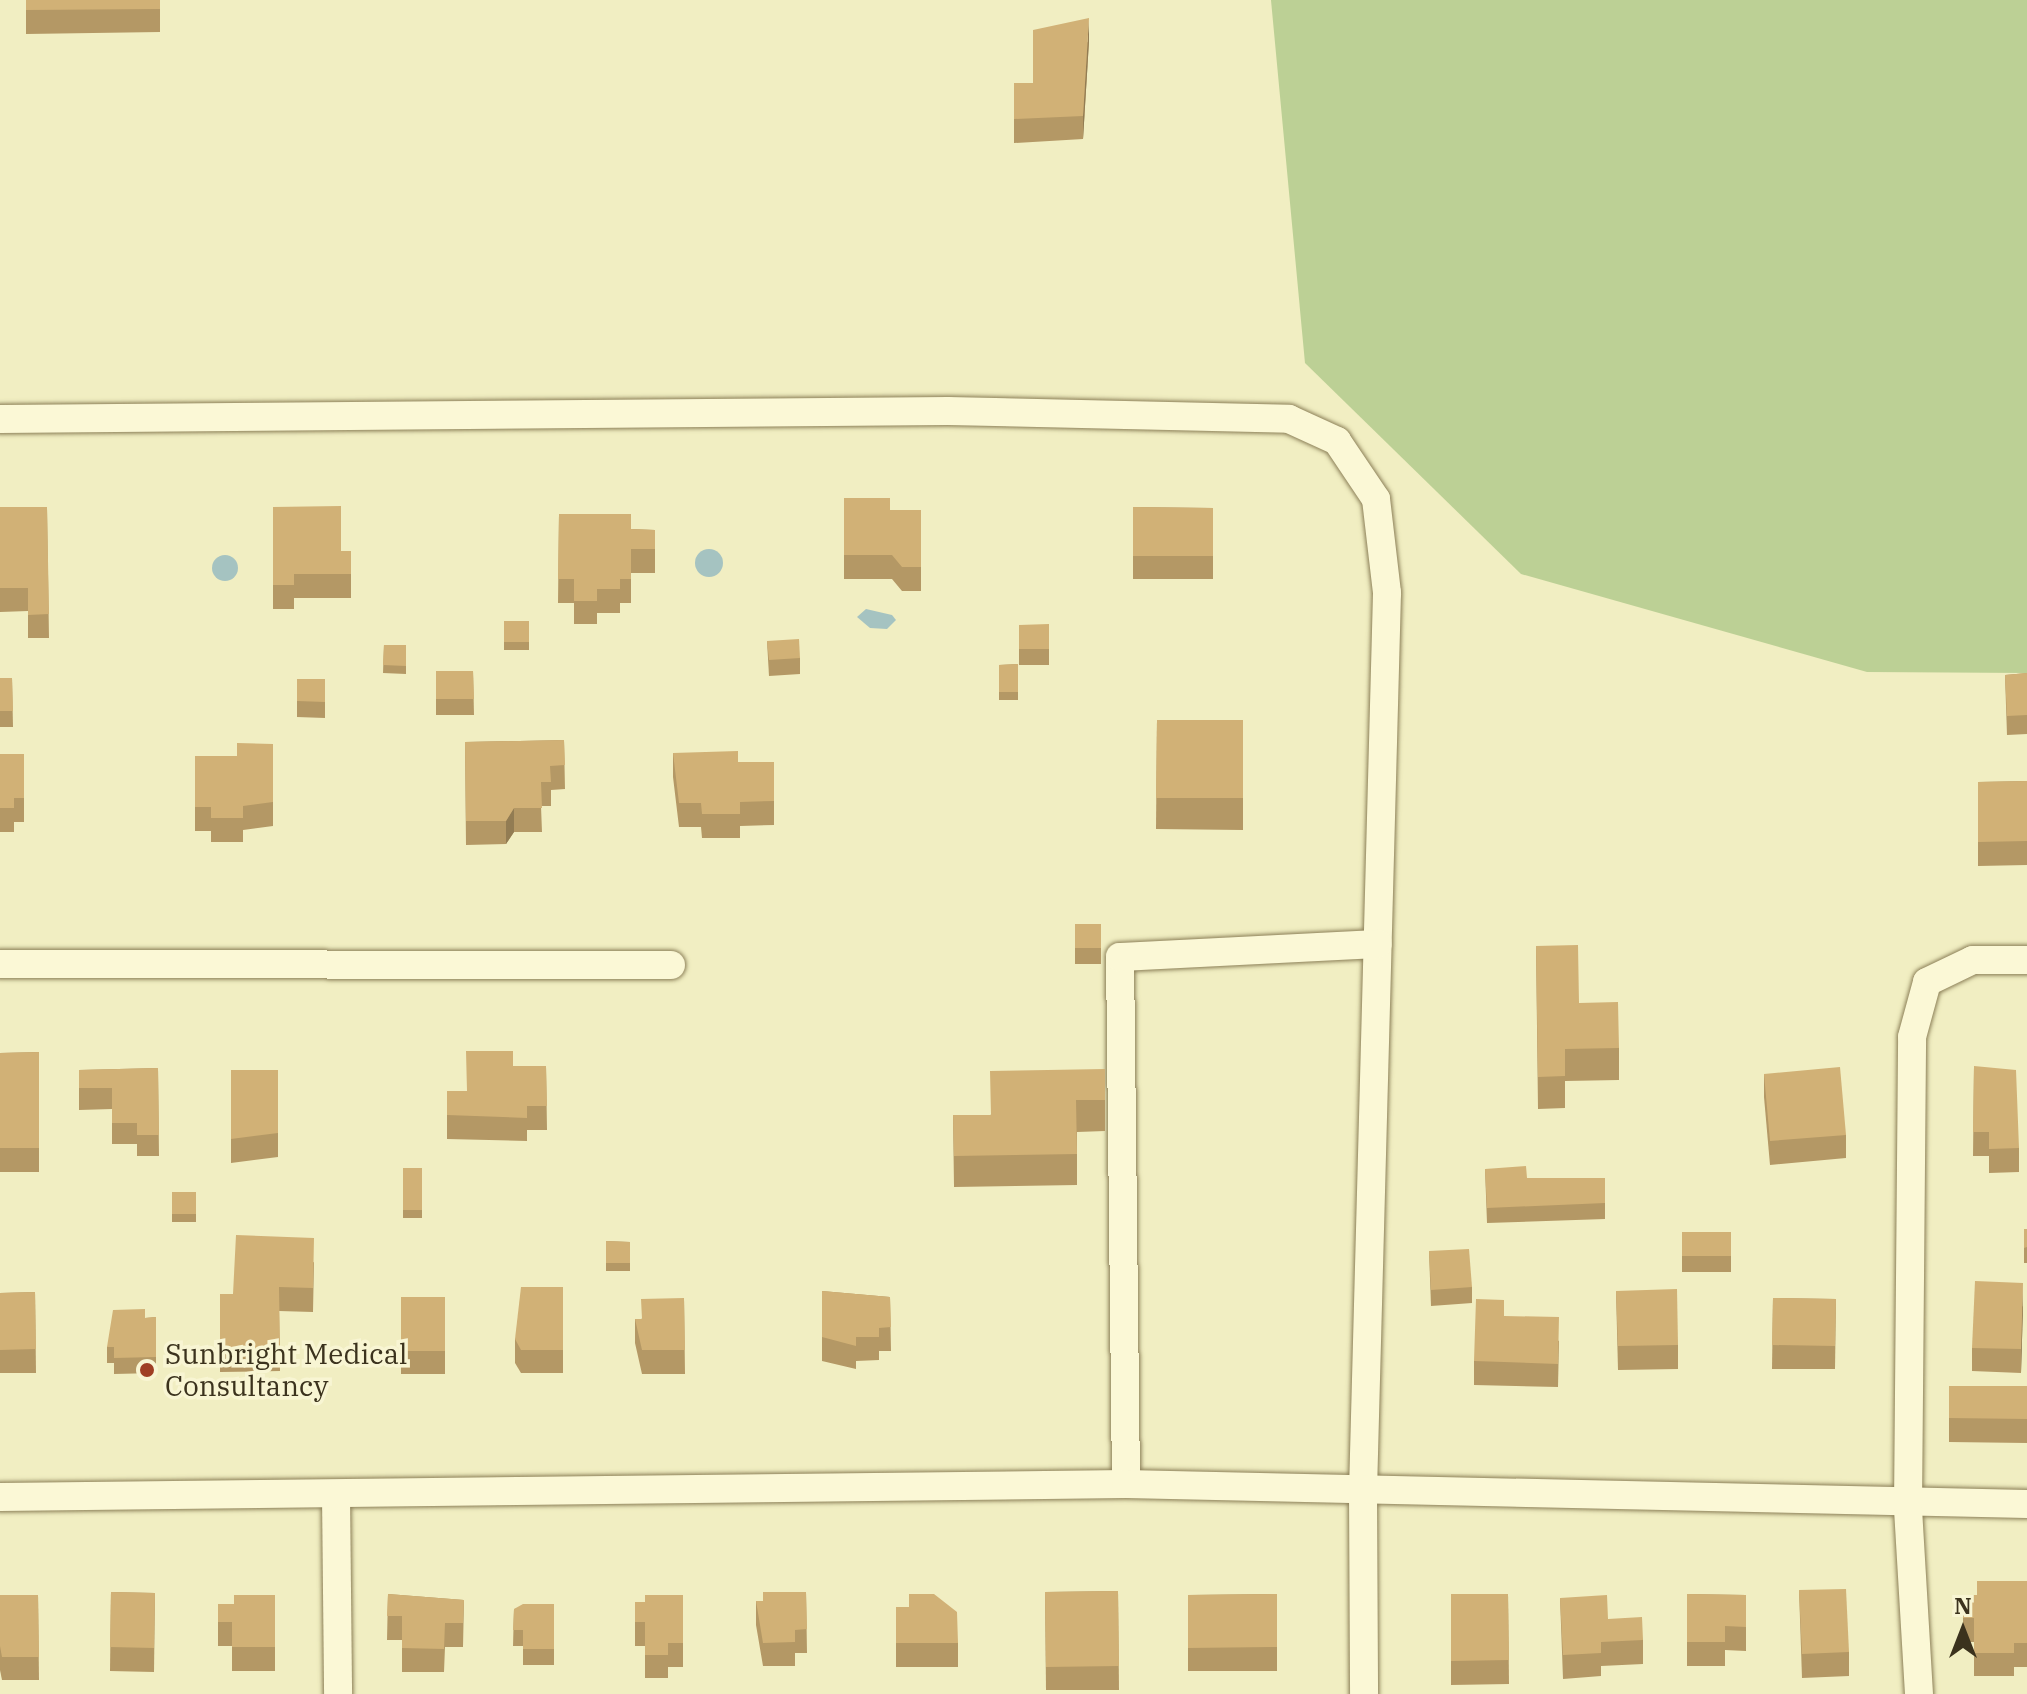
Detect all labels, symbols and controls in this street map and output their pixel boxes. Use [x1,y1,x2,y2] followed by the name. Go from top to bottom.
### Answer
[165,1337,407,1403] place label: Sunbright Medical Consultancy
[136,1359,158,1381] marker: Sunbright Medical Consultancy
[1923,1590,2003,1670] north arrow
[1954,1591,1972,1620] text: N

